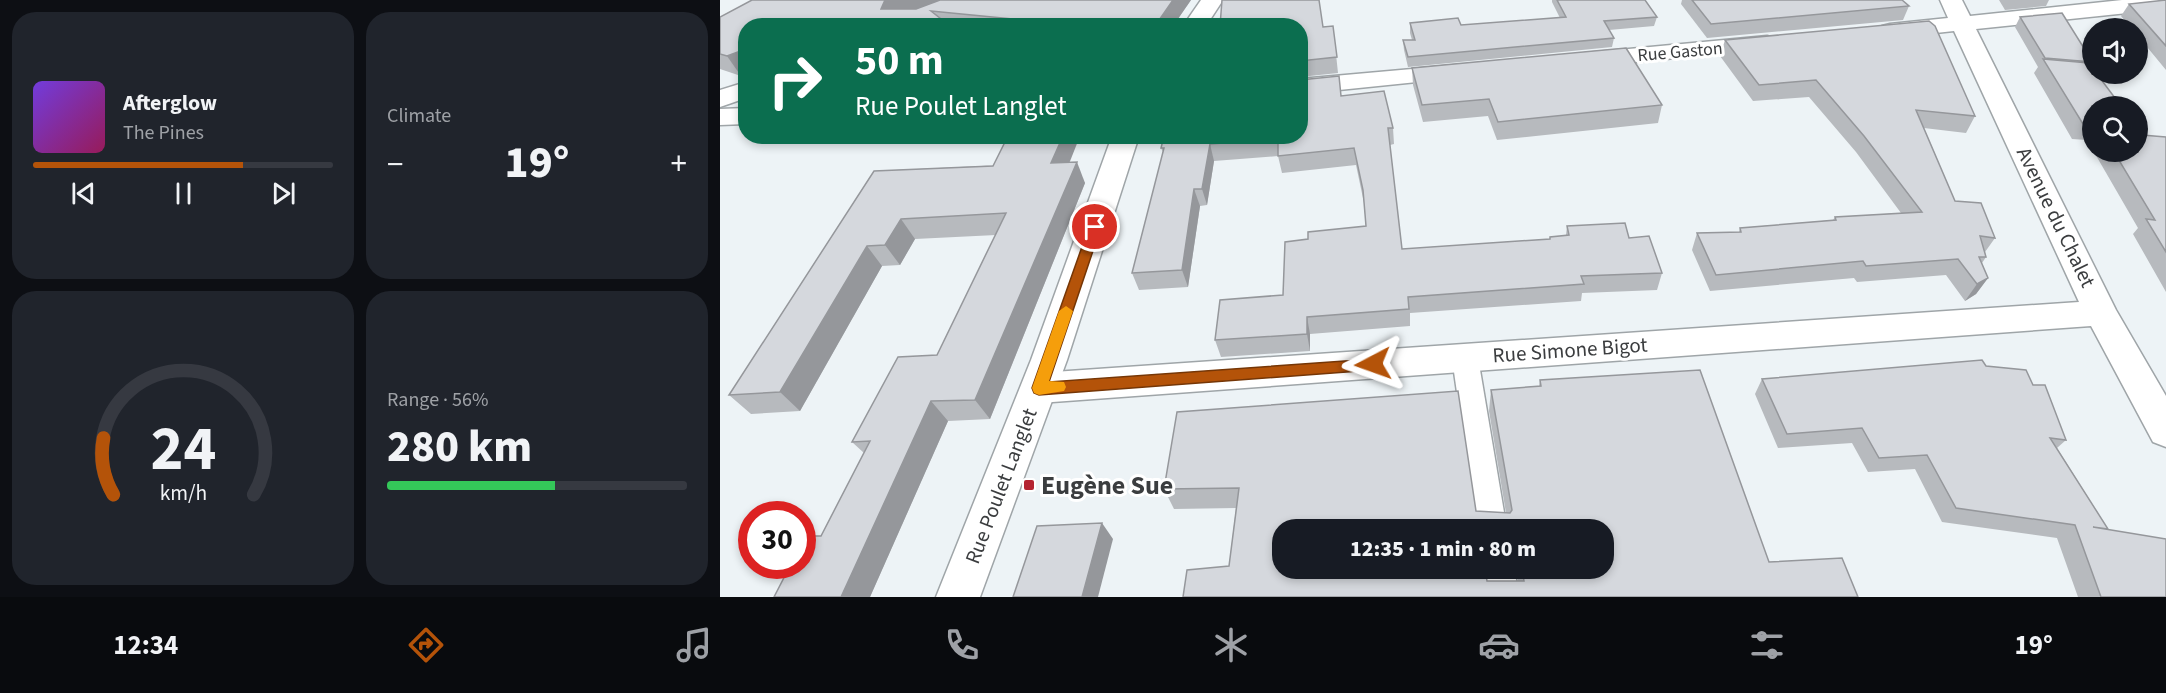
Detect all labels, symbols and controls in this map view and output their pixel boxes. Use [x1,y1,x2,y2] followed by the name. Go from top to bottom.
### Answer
[2082,18,2148,162] map controls
[2082,18,2148,84] button: sound
[855,31,944,91] text: 50 m
[1636,36,1724,68] street label: Rue Gaston
[756,42,834,120] icon: right
[123,87,217,119] text: Afterglow
[855,87,1067,126] text: Rue Poulet Langlet
[2082,96,2148,162] button: search
[387,102,451,130] text: Climate
[123,119,204,147] text: The Pines
[505,131,569,195] text: 19°
[387,141,403,188] text: −
[671,141,687,188] text: +
[2009,142,2103,292] street label: Avenue du Chalet
[67,177,100,210] icon: previous
[167,177,200,210] icon: pause
[267,177,300,210] icon: next
[1069,201,1120,252] pin
[1078,210,1111,243] icon: arrive
[1492,330,1648,370] street label: Rue Simone Bigot
[1341,332,1405,396] position arrow
[387,386,488,414] text: Range · 56%
[958,404,1044,568] street label: Rue Poulet Langlet
[150,405,216,494] text: 24
[387,415,532,479] text: 280 km
[1041,467,1173,504] place label: Eugène Sue
[159,478,207,509] text: km/h
[1022,478,1036,492] marker: Eugène Sue
[738,501,816,579] speed limit sign: 30
[1350,533,1536,565] text: 12:35 · 1 min · 80 m
[405,624,447,666] icon: directions
[673,624,715,666] icon: music
[941,624,983,666] icon: phone
[1210,624,1252,666] icon: climate
[1478,624,1520,666] icon: car
[1746,624,1788,666] icon: filters
[113,626,178,665] text: 12:34
[2014,626,2053,665] text: 19°

